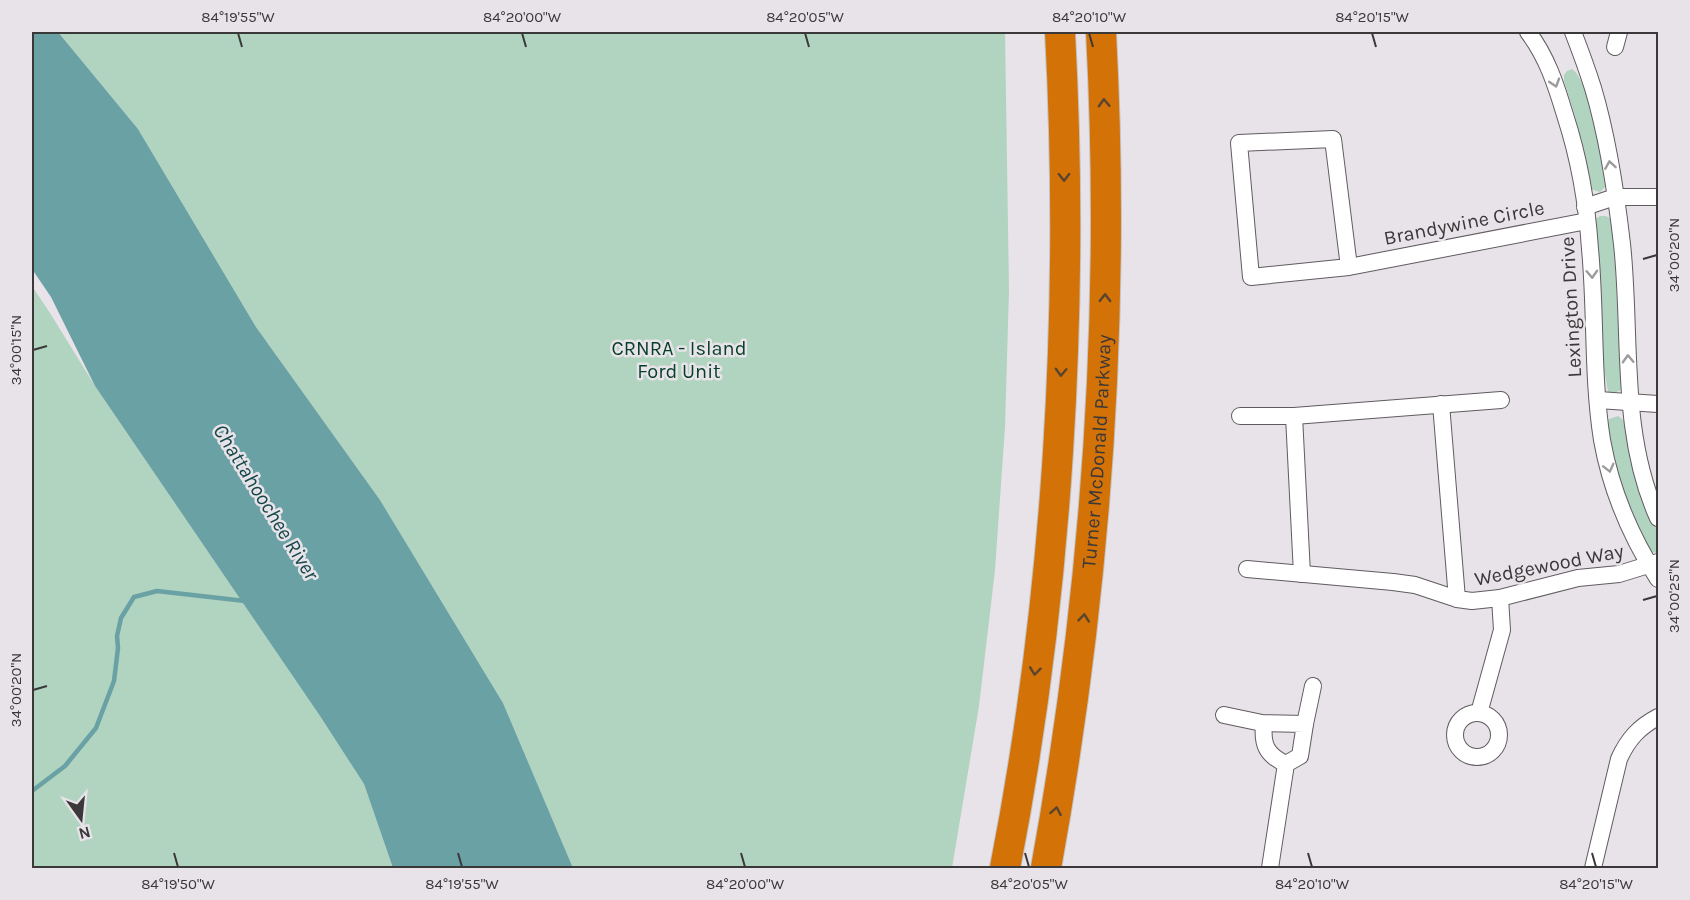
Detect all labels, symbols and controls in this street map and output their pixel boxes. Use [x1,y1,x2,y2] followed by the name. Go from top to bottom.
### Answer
[201,8,275,26] text: 84°19'55"W
[483,8,562,26] text: 84°20'00"W
[766,8,844,26] text: 84°20'05"W
[1052,8,1127,26] text: 84°20'10"W
[1335,8,1409,26] text: 84°20'15"W
[1548,77,1560,88] one-way arrow
[1098,98,1110,107] one-way arrow
[1605,161,1617,170] one-way arrow
[1058,173,1070,182] one-way arrow
[1382,196,1546,250] street label: Brandywine Circle
[1665,218,1683,292] text: 34°00'20"N
[1556,236,1586,378] street label: Lexington Drive
[1585,269,1598,278] one-way arrow
[1099,293,1111,302] one-way arrow
[7,315,25,385] text: 34°00'15"N
[1077,334,1115,569] street label: Turner McDonald Parkway
[611,337,747,383] park label: CRNRA - Island Ford Unit
[1621,355,1634,364] one-way arrow
[1055,368,1068,377] one-way arrow
[208,420,324,585] water label: Chattahoochee River
[1601,462,1614,472] one-way arrow
[1472,539,1626,591] street label: Wedgewood Way
[1665,559,1683,633] text: 34°00'25"N
[1077,613,1089,622] one-way arrow
[7,653,25,727] text: 34°00'20"N
[1030,667,1042,676] one-way arrow
[51,789,111,849] north arrow
[1049,806,1062,816] one-way arrow
[77,822,93,844] text: N
[141,875,215,893] text: 84°19'50"W
[425,875,499,893] text: 84°19'55"W
[706,875,785,893] text: 84°20'00"W
[990,875,1068,893] text: 84°20'05"W
[1275,875,1350,893] text: 84°20'10"W
[1559,875,1633,893] text: 84°20'15"W

